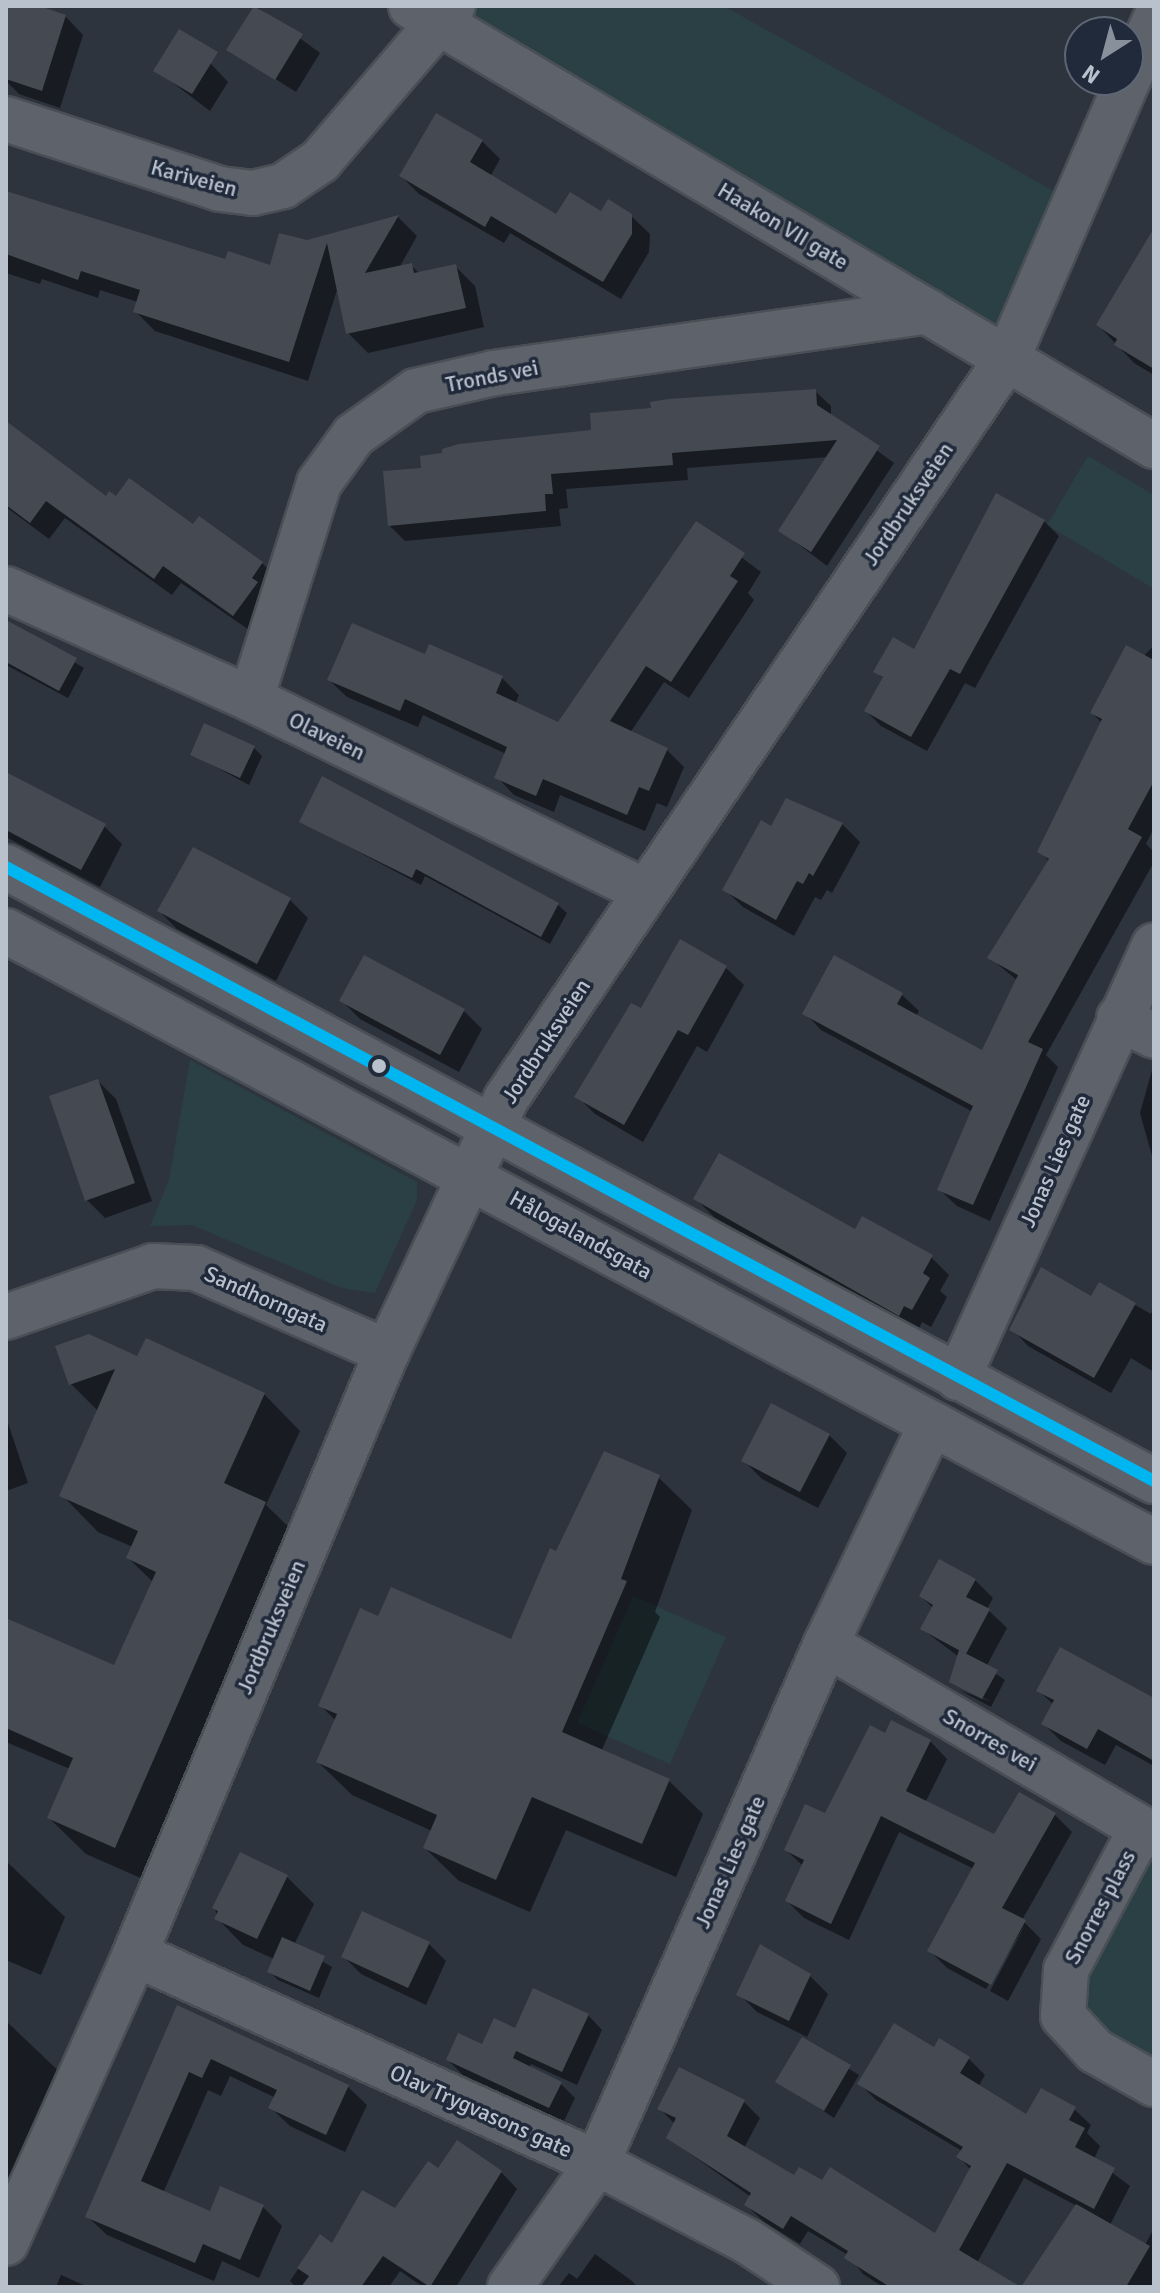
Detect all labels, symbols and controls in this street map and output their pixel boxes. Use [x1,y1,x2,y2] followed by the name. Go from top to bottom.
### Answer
[1064,16,1144,96] north arrow
[1077,59,1105,90] text: N
[148,154,240,202] street label: Kariveien
[713,177,853,275] street label: Haakon VII gate
[444,354,540,398] street label: Tronds vei
[857,437,959,571] street label: Jordbruksveien
[285,706,369,766] street label: Olaveien
[496,974,596,1108] street label: Jordbruksveien
[371,1058,387,1074] unlabelled marker
[1014,1091,1096,1231] street label: Jonas Lies gate
[505,1185,657,1285] street label: Hålogalandsgata
[200,1260,332,1338] street label: Sandhorngata
[231,1556,311,1698] street label: Jordbruksveien
[939,1703,1041,1777] street label: Snorres vei
[689,1792,771,1932] street label: Jonas Lies gate
[1059,1845,1141,1969] street label: Snorres plass
[386,2059,576,2163] street label: Olav Trygvasons gate

